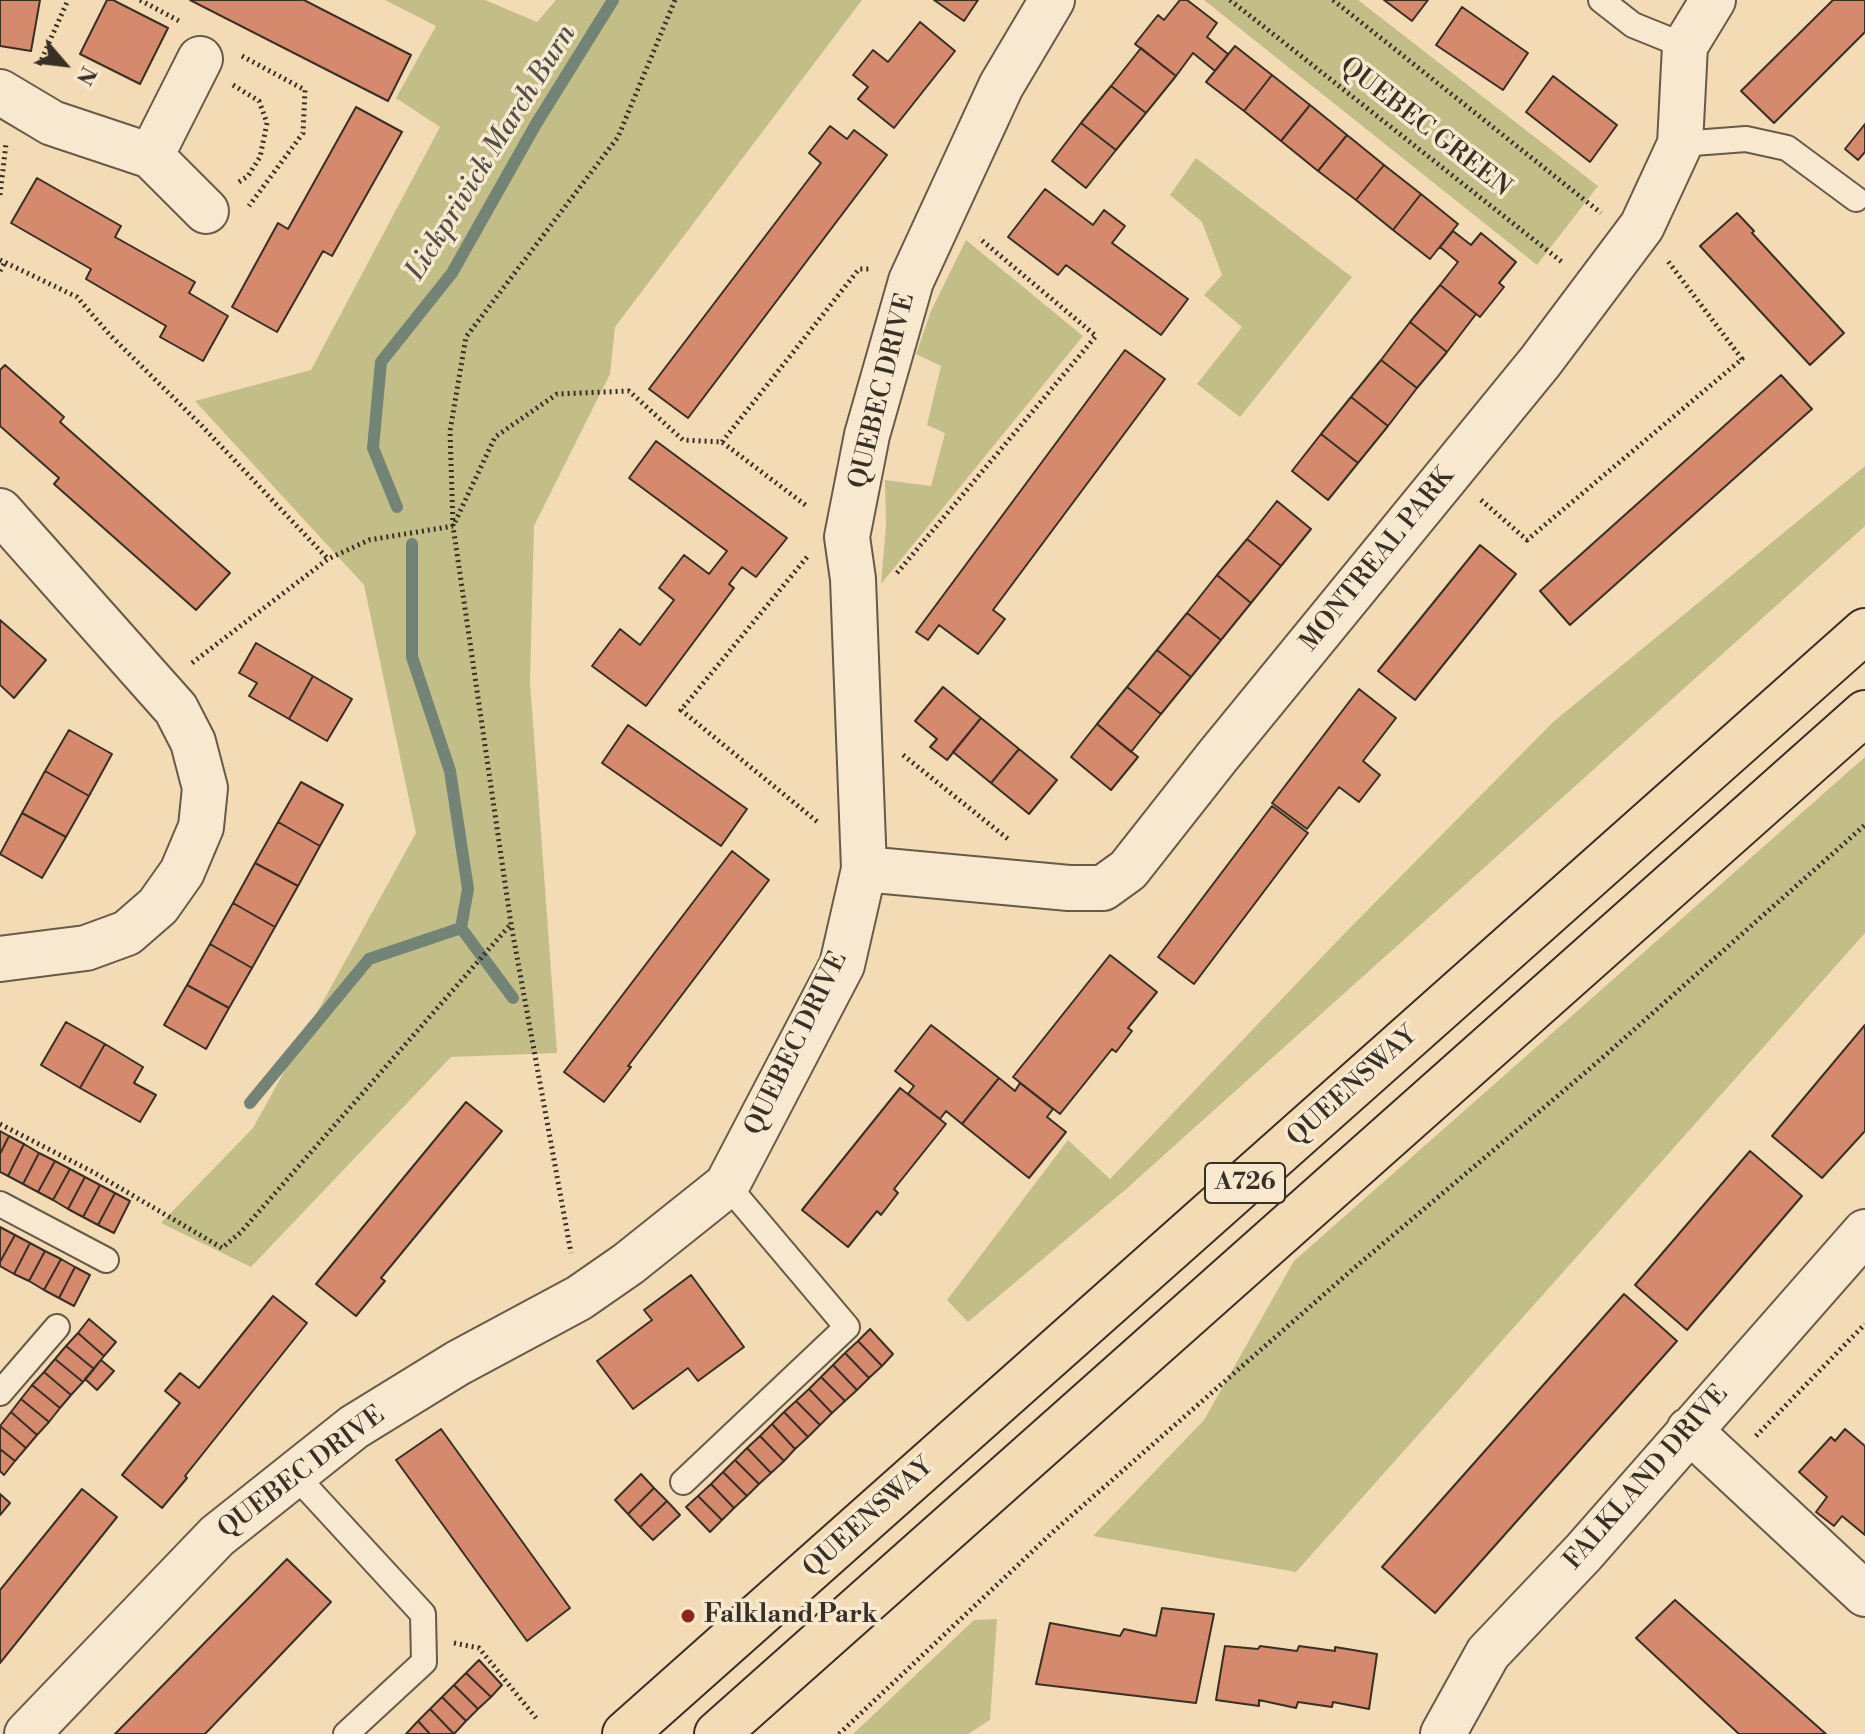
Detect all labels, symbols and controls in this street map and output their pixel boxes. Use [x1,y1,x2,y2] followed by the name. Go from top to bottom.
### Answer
[400,19,584,287] water label: Lickprivick March Burn
[24,24,104,104] north arrow
[1333,52,1517,204] street label: QUEBEC GREEN
[70,61,102,90] text: N
[844,290,922,492] street label: QUEBEC DRIVE
[1294,462,1462,658] street label: MONTREAL PARK
[739,947,855,1141] street label: QUEBEC DRIVE
[1282,1021,1424,1153] street label: QUEENSWAY
[1205,1163,1285,1203] road number: A726
[1558,1379,1736,1577] street label: FALKLAND DRIVE
[213,1400,391,1546] street label: QUEBEC DRIVE
[798,1452,940,1584] street label: QUEENSWAY
[704,1600,878,1632] place label: Falkland Park
[679,1607,697,1625] marker: Falkland Park

